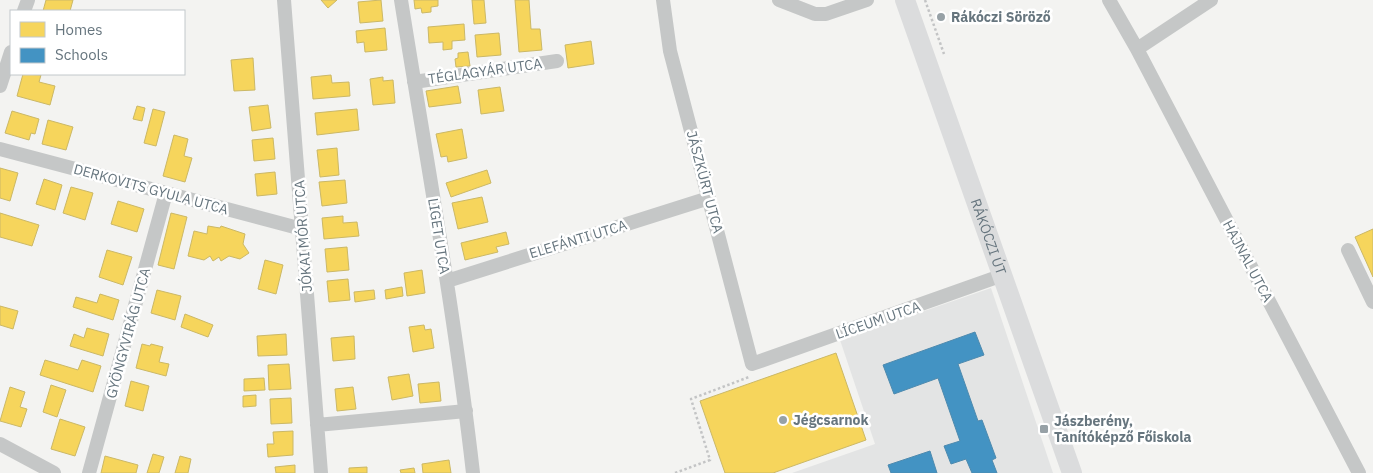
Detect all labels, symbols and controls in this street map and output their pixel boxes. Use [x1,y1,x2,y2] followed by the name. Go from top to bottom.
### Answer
[951,8,1051,26] place label: Rákóczi Söröző
[10,10,185,75] legend
[935,11,947,23] marker: Rákóczi Söröző
[55,20,103,39] text: Homes
[55,45,108,64] text: Schools
[427,53,543,88] street label: TÉGLAGYÁR UTCA
[683,128,728,235] street label: JÁSZKÜRT UTCA
[72,160,230,218] street label: DERKOVITS GYULA UTCA
[289,179,316,293] street label: JÓKAI MÓR UTCA
[967,196,1010,277] street label: RÁKÓCZI ÚT
[424,197,454,275] street label: LIGET UTCA
[527,215,629,262] street label: ELEFÁNTI UTCA
[1219,217,1277,305] street label: HAJNAL UTCA
[101,266,154,400] street label: GYÖNGYVIRÁG UTCA
[833,296,923,343] street label: LÍCEUM UTCA
[793,411,869,429] place label: Jégcsarnok
[1054,412,1191,446] place label: Jászberény, Tanítóképző Főiskola
[777,414,789,426] marker: Jégcsarnok
[1038,423,1050,435] marker: Jászberény, Tanítóképző Főiskola

